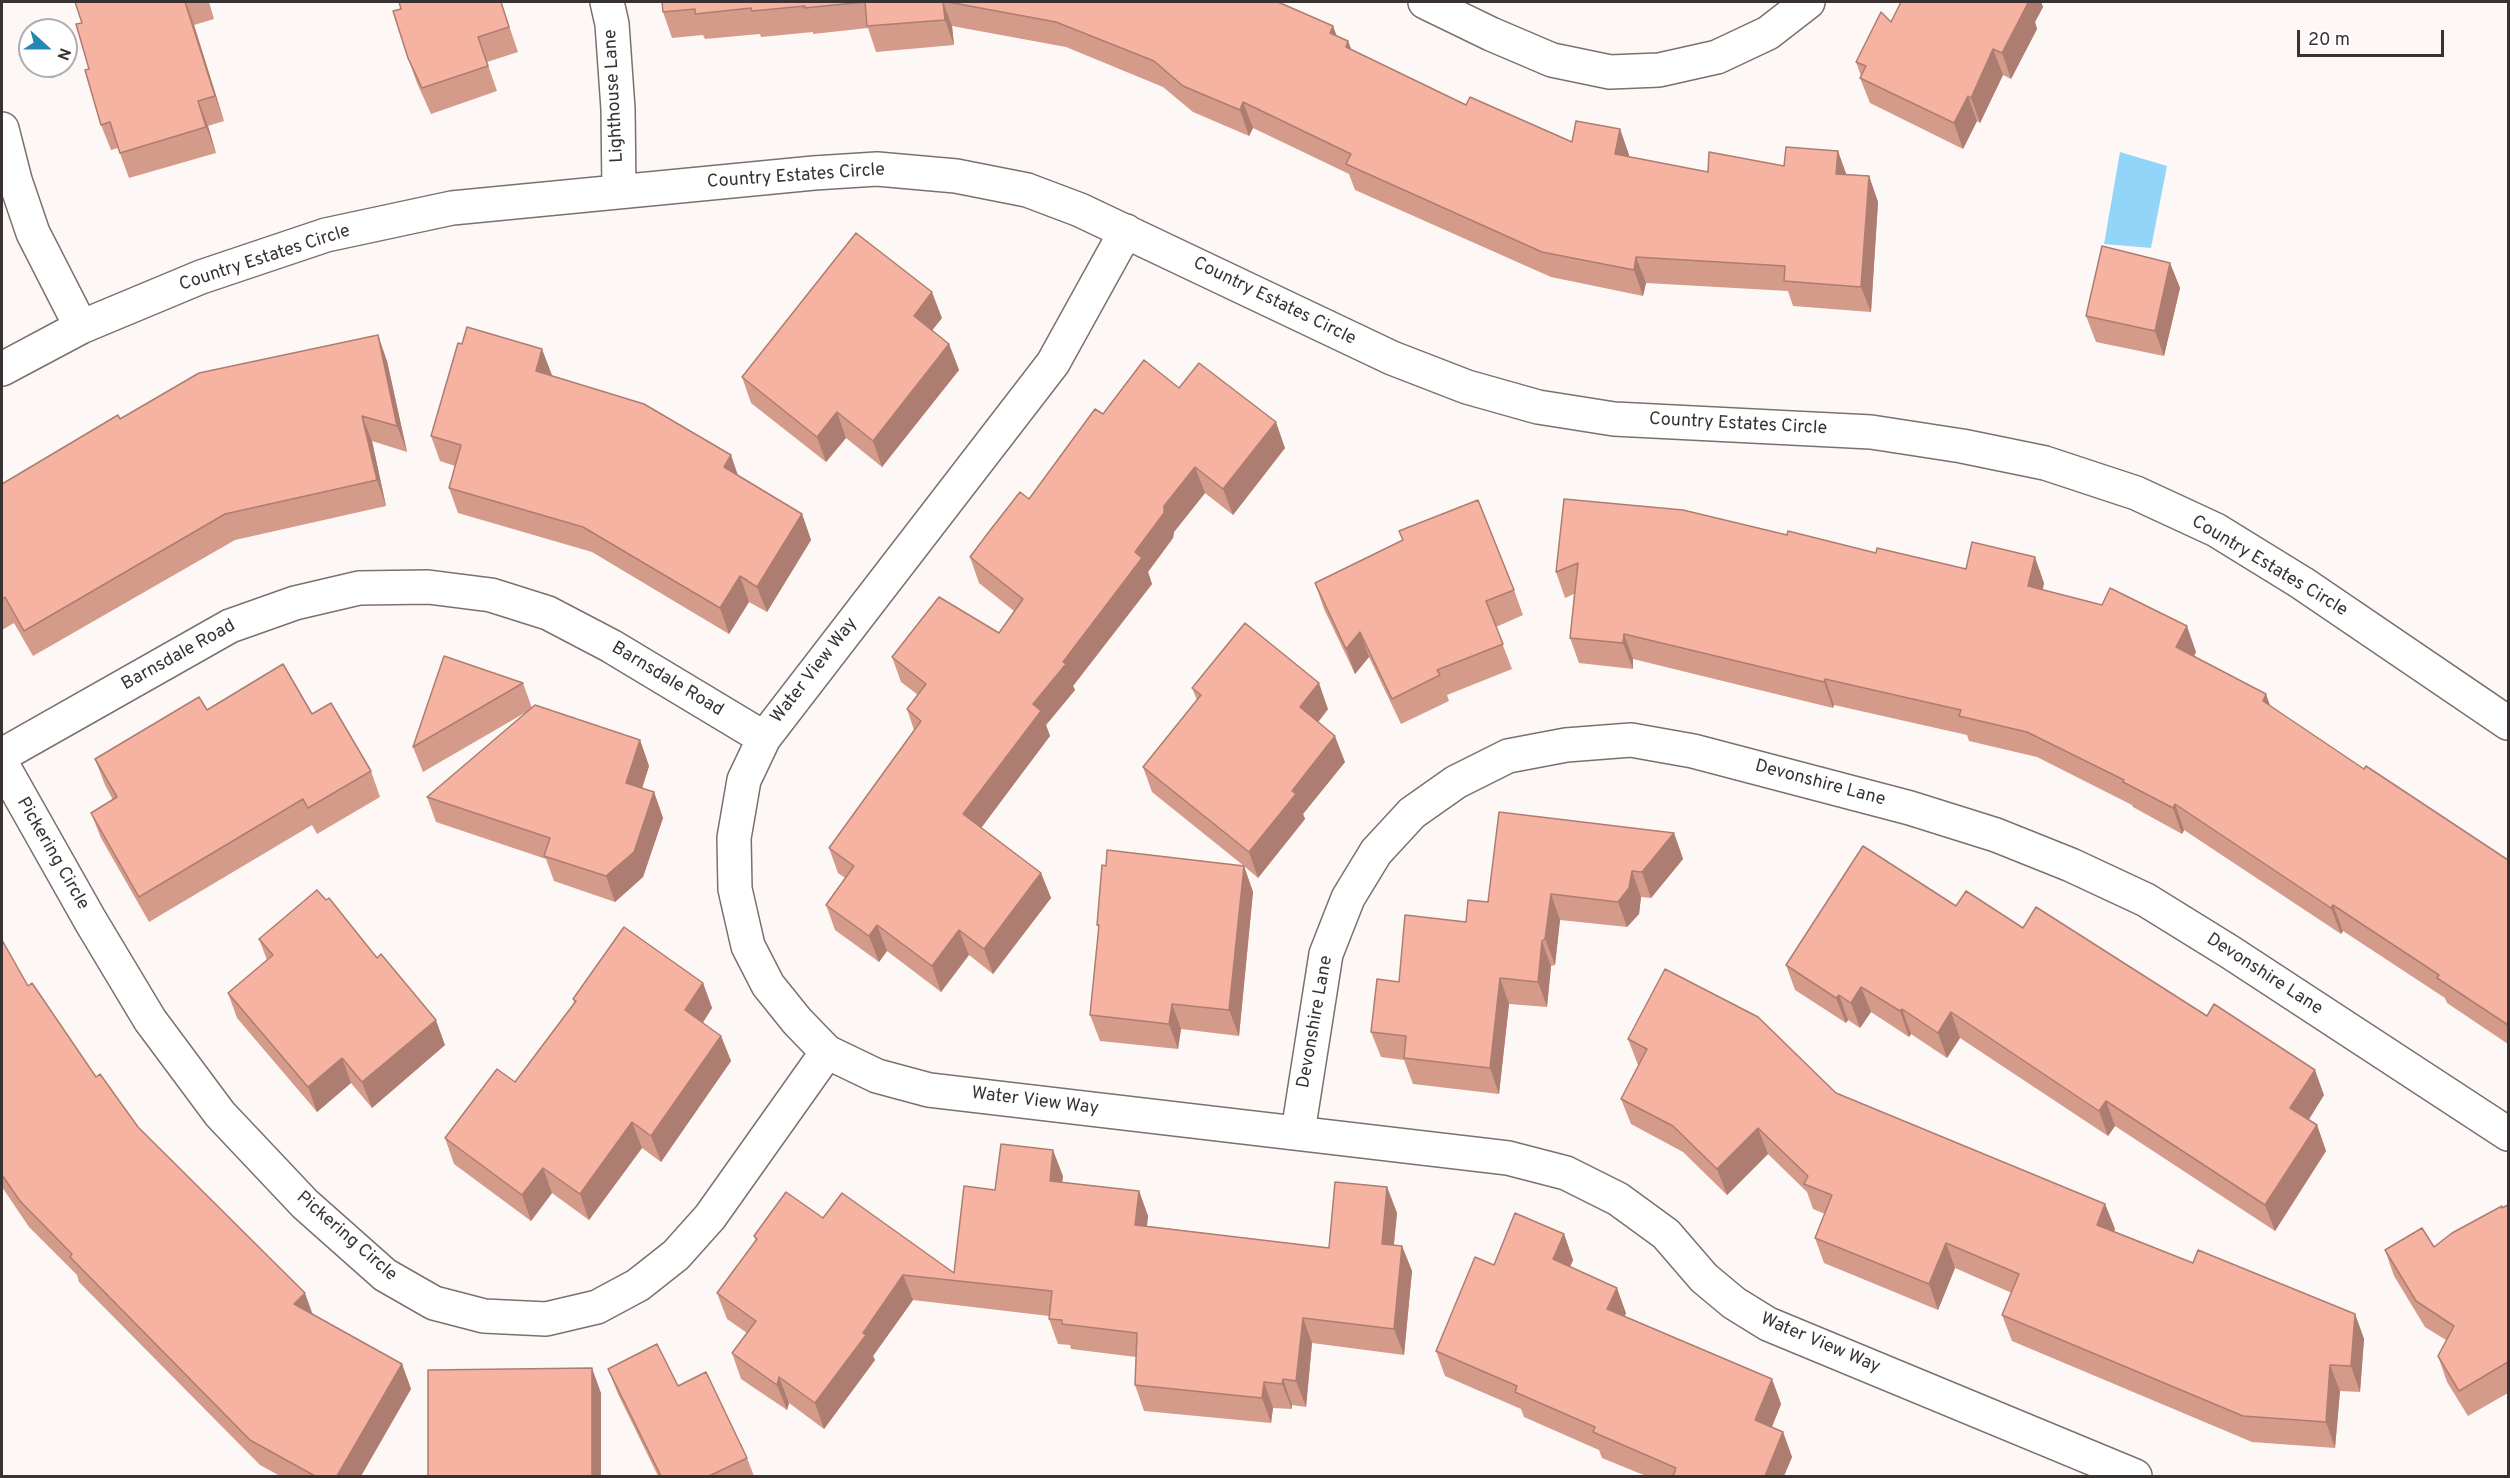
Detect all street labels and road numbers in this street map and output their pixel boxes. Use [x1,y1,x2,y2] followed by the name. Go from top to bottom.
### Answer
[601,29,629,163] street label: Lighthouse Lane
[706,160,886,194] street label: Country Estates Circle
[177,221,353,297] street label: Country Estates Circle
[1189,253,1359,351] street label: Country Estates Circle
[1648,410,1828,440] street label: Country Estates Circle
[2187,512,2351,622] street label: Country Estates Circle
[767,614,863,728] street label: Water View Way
[118,616,240,696] street label: Barnsdale Road
[607,638,727,722] street label: Barnsdale Road
[1752,756,1888,812] street label: Devonshire Lane
[11,794,93,914] street label: Pickering Circle
[2202,929,2326,1021] street label: Devonshire Lane
[1294,954,1338,1090] street label: Devonshire Lane
[970,1083,1100,1121] street label: Water View Way
[291,1187,401,1287] street label: Pickering Circle
[1757,1309,1883,1379] street label: Water View Way

